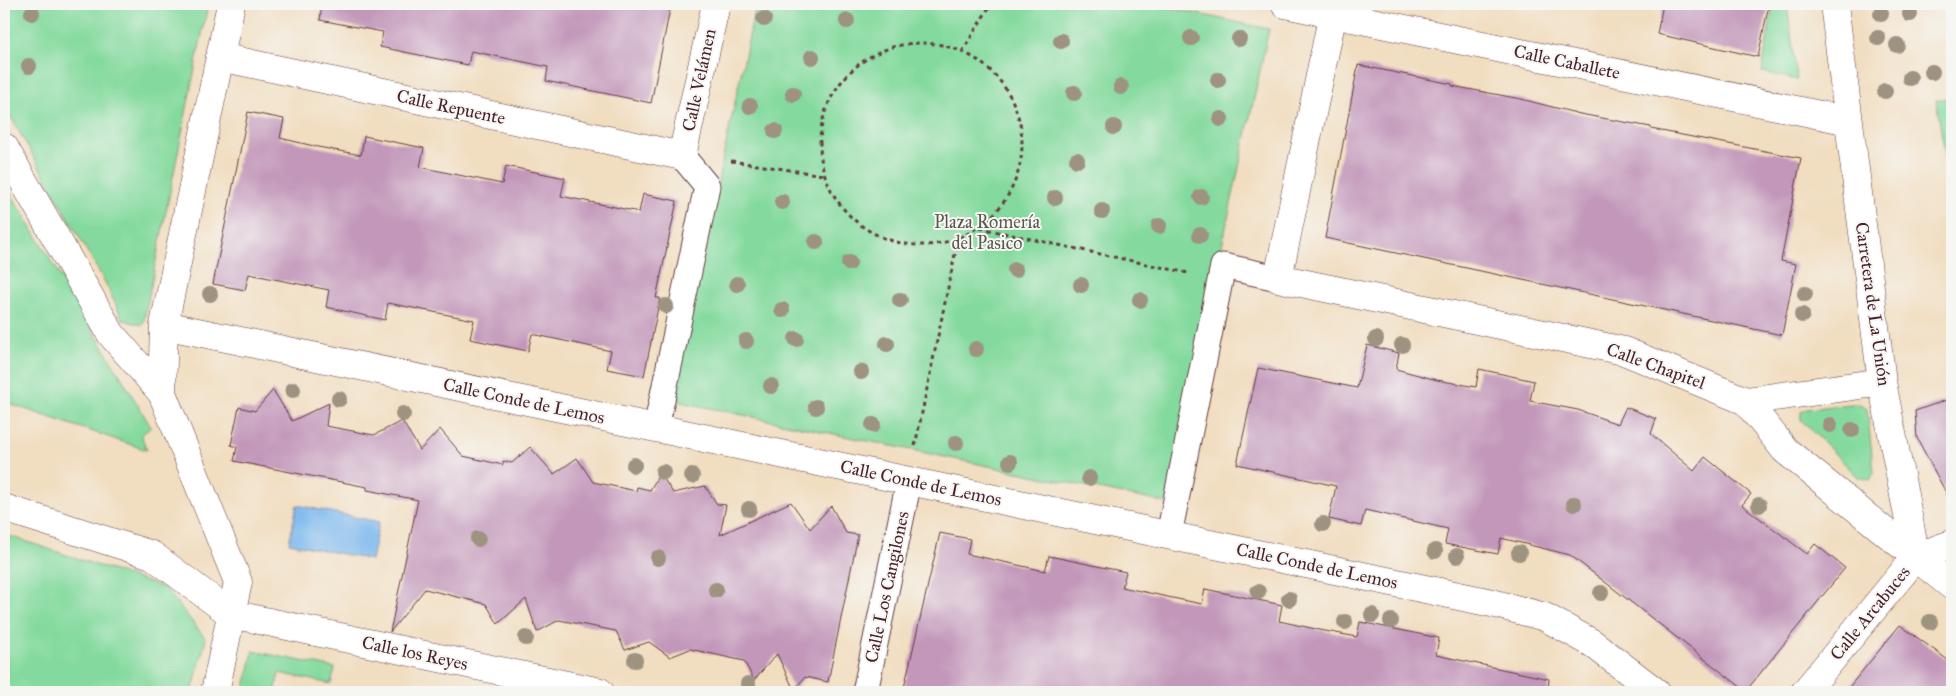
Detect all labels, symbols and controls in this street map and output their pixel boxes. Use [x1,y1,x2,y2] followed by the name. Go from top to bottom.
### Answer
[677,26,721,133] street label: Calle Velámen
[1512,40,1622,84] street label: Calle Caballete
[395,85,507,129] street label: Calle Repuente
[934,211,1040,254] park label: Plaza Romería del Pasico
[1851,221,1895,388] street label: Carretera de La Unión
[1604,338,1708,394] street label: Calle Chapitel
[441,373,607,429] street label: Calle Conde de Lemos
[838,455,1004,511] street label: Calle Conde de Lemos
[860,509,915,665] street label: Calle Los Cangilones
[1234,538,1400,594] street label: Calle Conde de Lemos
[1825,561,1915,665] street label: Calle Arcabuces
[360,631,470,675] street label: Calle los Reyes

